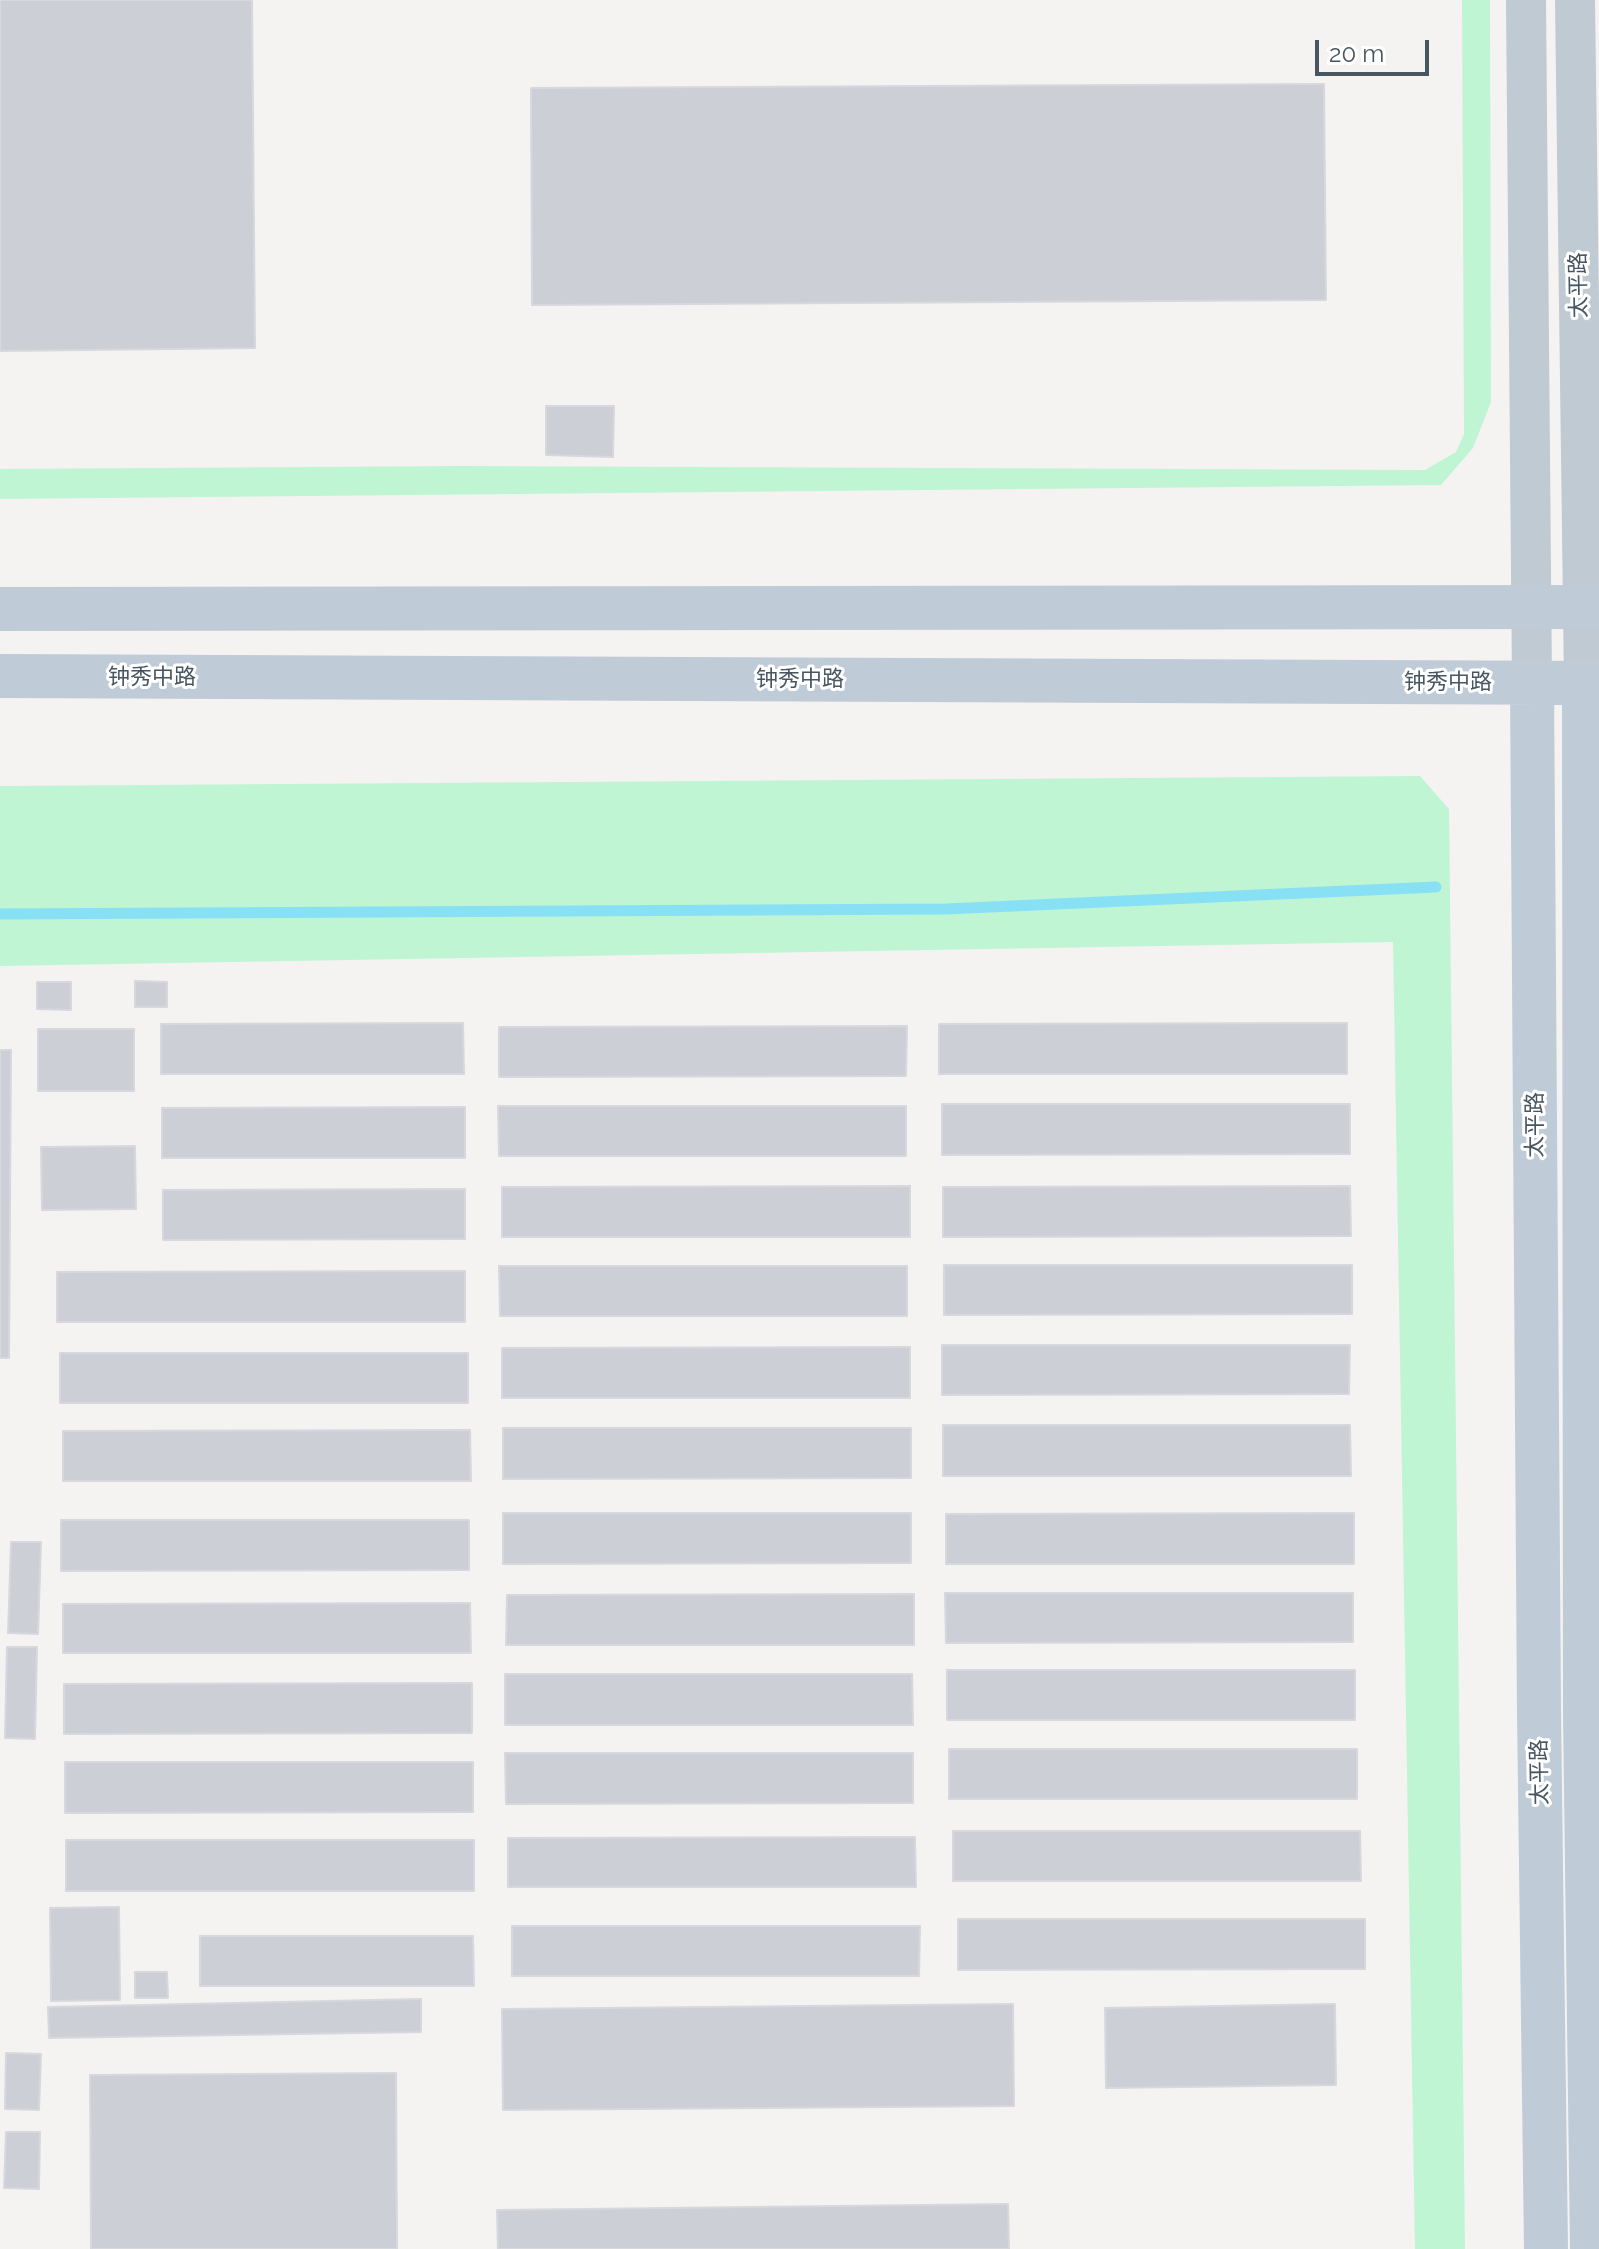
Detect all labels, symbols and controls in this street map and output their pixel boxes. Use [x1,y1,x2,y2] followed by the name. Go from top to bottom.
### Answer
[1319,24,1433,74] scale bar
[1329,39,1384,68] text: 20 m
[1565,252,1593,318] street label: 太平路
[108,664,196,690] street label: 钟秀中路
[756,666,844,692] street label: 钟秀中路
[1404,669,1492,695] street label: 钟秀中路
[1522,1092,1548,1158] street label: 太平路
[1526,1739,1554,1805] street label: 太平路

